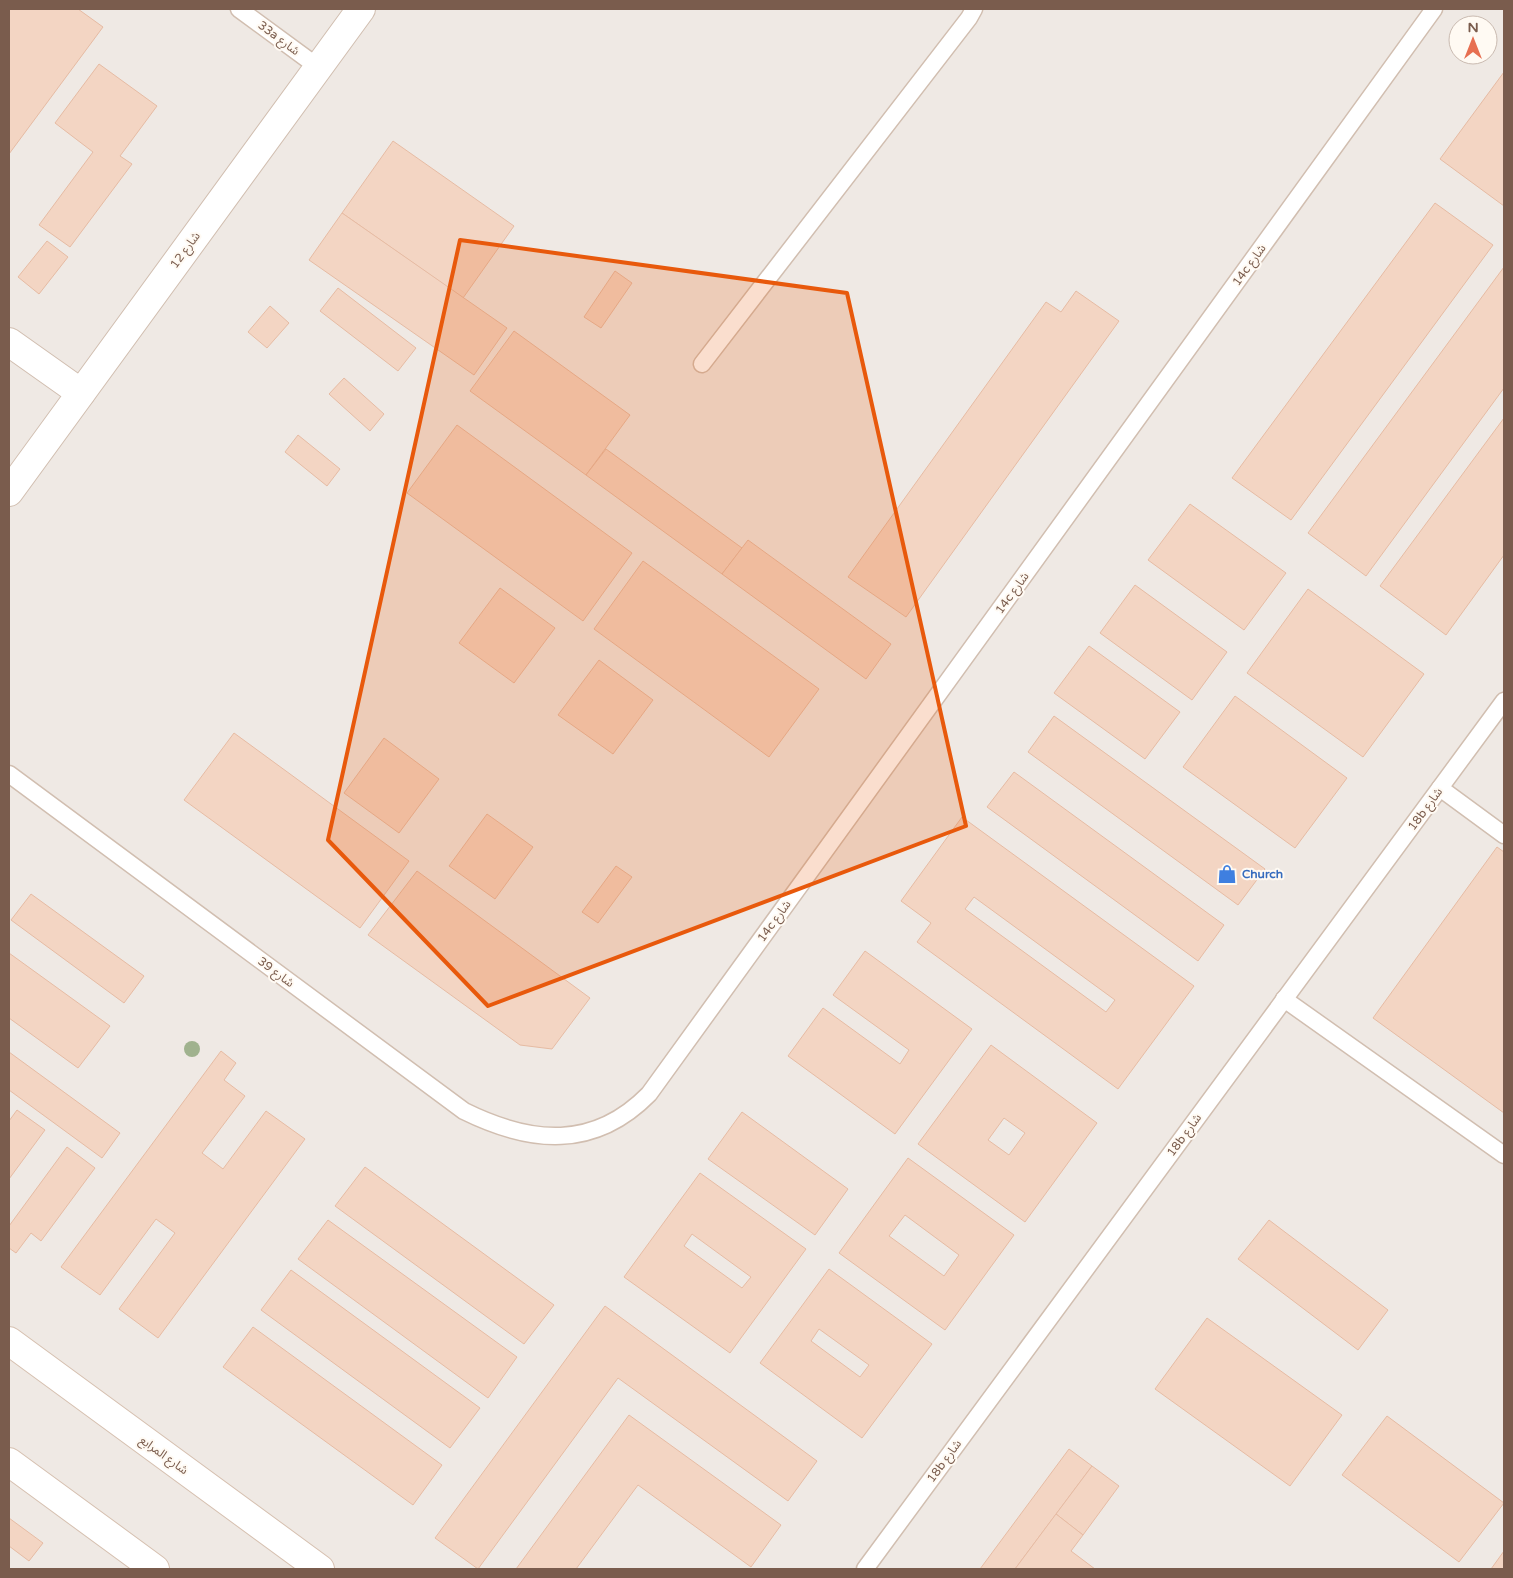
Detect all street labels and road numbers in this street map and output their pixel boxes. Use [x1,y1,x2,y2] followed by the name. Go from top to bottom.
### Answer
[254,18,303,60] street label: 33a شارع
[167,229,205,272] street label: شارع 12
[1229,241,1270,290] street label: 14c شارع
[992,569,1033,618] street label: 14c شارع
[1405,785,1447,834] street label: 18b شارع
[754,897,795,946] street label: 14c شارع
[254,954,297,992] street label: شارع 39
[1164,1111,1206,1160] street label: 18b شارع
[136,1433,191,1479] street label: شارع المرابع
[924,1437,966,1486] street label: 18b شارع

